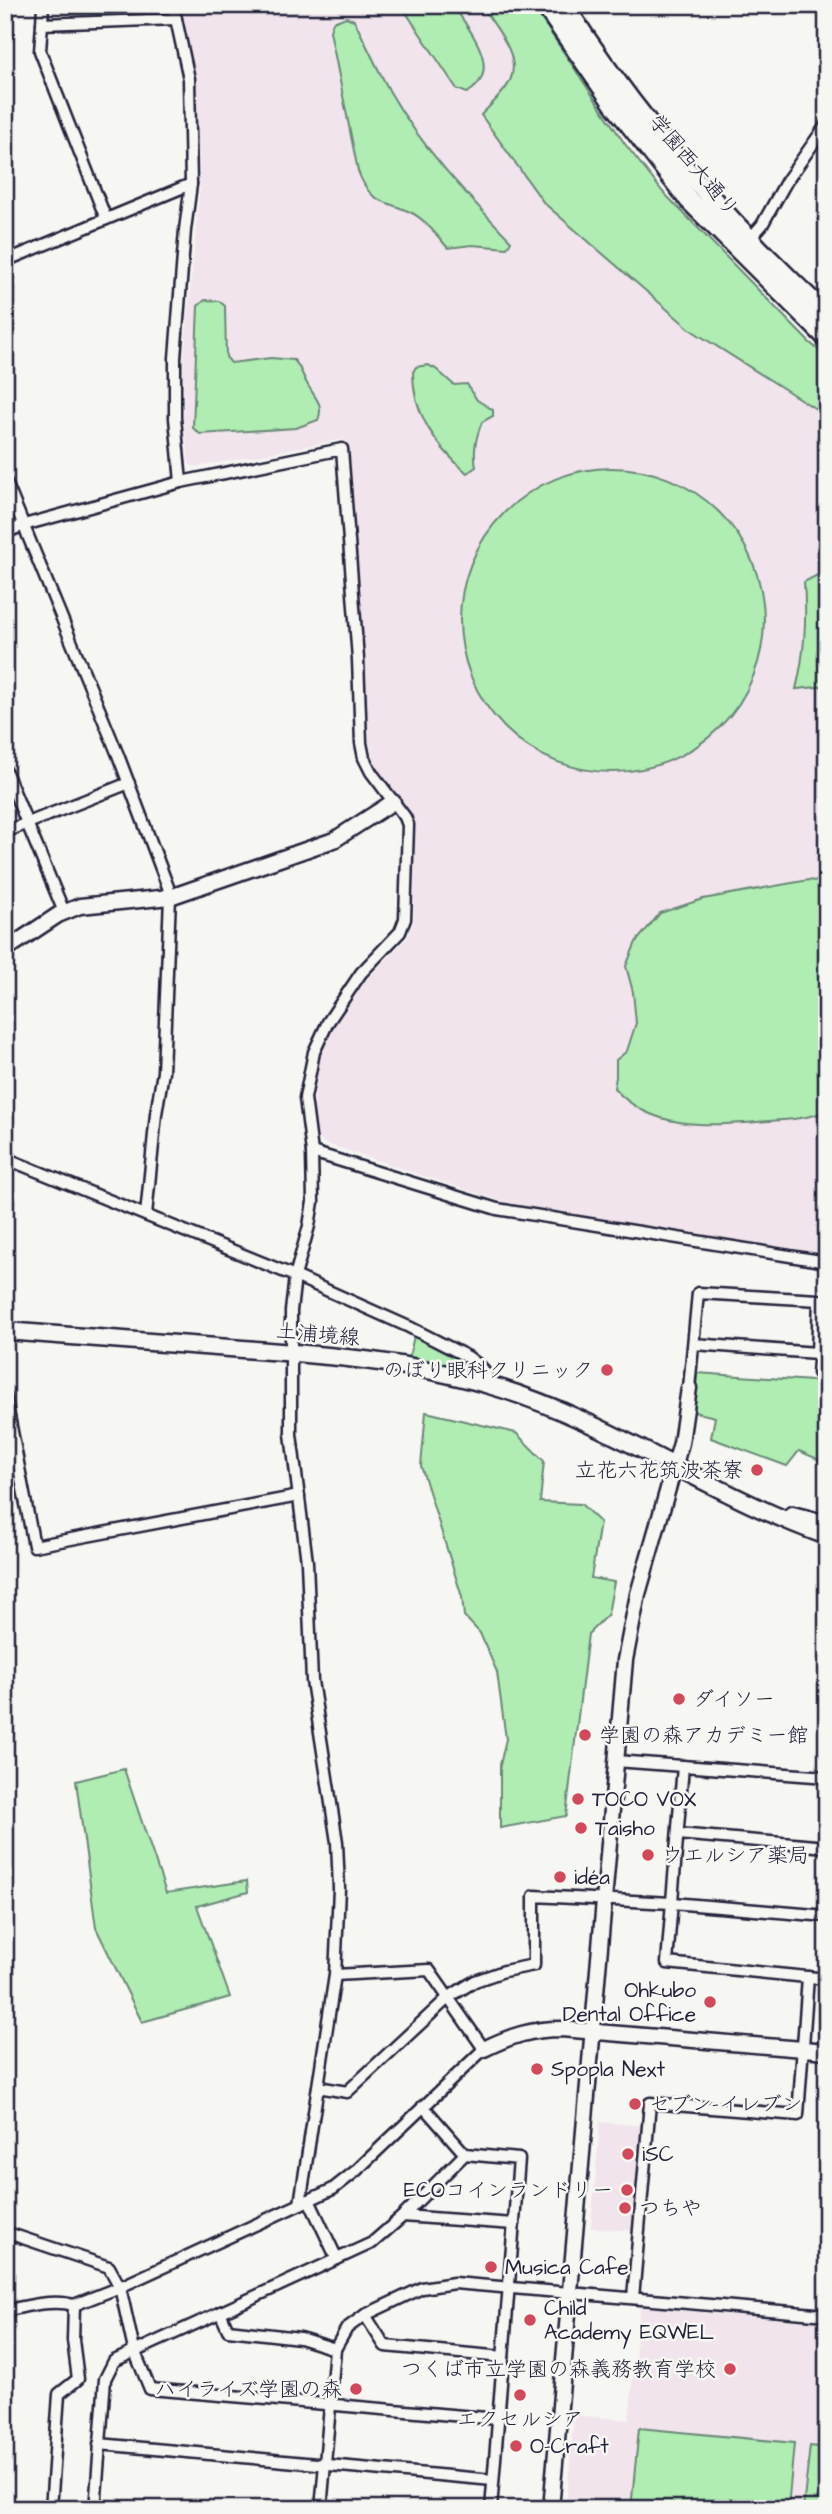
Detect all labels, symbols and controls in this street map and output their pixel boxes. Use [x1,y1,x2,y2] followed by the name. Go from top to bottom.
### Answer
[642,108,745,223] street label: 学園西大通り
[275,1316,361,1353] street label: 土浦境線
[383,1356,593,1385] place label: のぼり眼科クリニック
[599,1362,615,1378] marker: のぼり眼科クリニック
[575,1456,743,1485] place label: 立花六花筑波茶寮
[749,1462,765,1478] marker: 立花六花筑波茶寮
[693,1685,775,1714] place label: ダイソー
[671,1691,687,1707] marker: ダイソー
[599,1721,809,1750] place label: 学園の森アカデミー館
[577,1727,593,1743] marker: 学園の森アカデミー館
[592,1785,697,1814] place label: TOCO VOX
[570,1791,586,1807] marker: TOCO VOX
[595,1814,655,1843] place label: Taisho
[573,1820,589,1836] marker: Taisho
[662,1841,809,1870] place label: ウエルシア薬局
[640,1847,656,1863] marker: ウエルシア薬局
[574,1863,610,1892] place label: idéa
[552,1869,568,1885] marker: idéa
[563,1976,696,2029] place label: Ohkubo Dental Office
[702,1994,718,2010] marker: Ohkubo Dental Office
[551,2055,665,2085] place label: Spopla Next
[529,2061,545,2077] marker: Spopla Next
[649,2090,803,2119] place label: セブン-イレブン
[627,2096,643,2112] marker: セブン-イレブン
[642,2140,674,2169] place label: iSC
[620,2146,636,2162] marker: iSC
[404,2176,613,2205] place label: ECOコインランドリー
[619,2182,635,2198] marker: ECOコインランドリー
[639,2194,702,2223] place label: つちや
[617,2200,633,2216] marker: つちや
[505,2253,629,2282] place label: Musica Cafe
[483,2259,499,2275] marker: Musica Cafe
[544,2294,714,2349] place label: Child Academy EQWEL
[522,2312,538,2328] marker: Child Academy EQWEL
[401,2355,716,2384] place label: つくば市立学園の森義務教育学校
[722,2361,738,2377] marker: つくば市立学園の森義務教育学校
[155,2375,342,2404] place label: ハイライズ学園の森
[348,2381,364,2397] marker: ハイライズ学園の森
[512,2387,528,2403] marker: エクセルシア
[457,2405,583,2434] place label: エクセルシア
[530,2432,609,2461] place label: O-Craft
[508,2438,524,2454] marker: O-Craft

